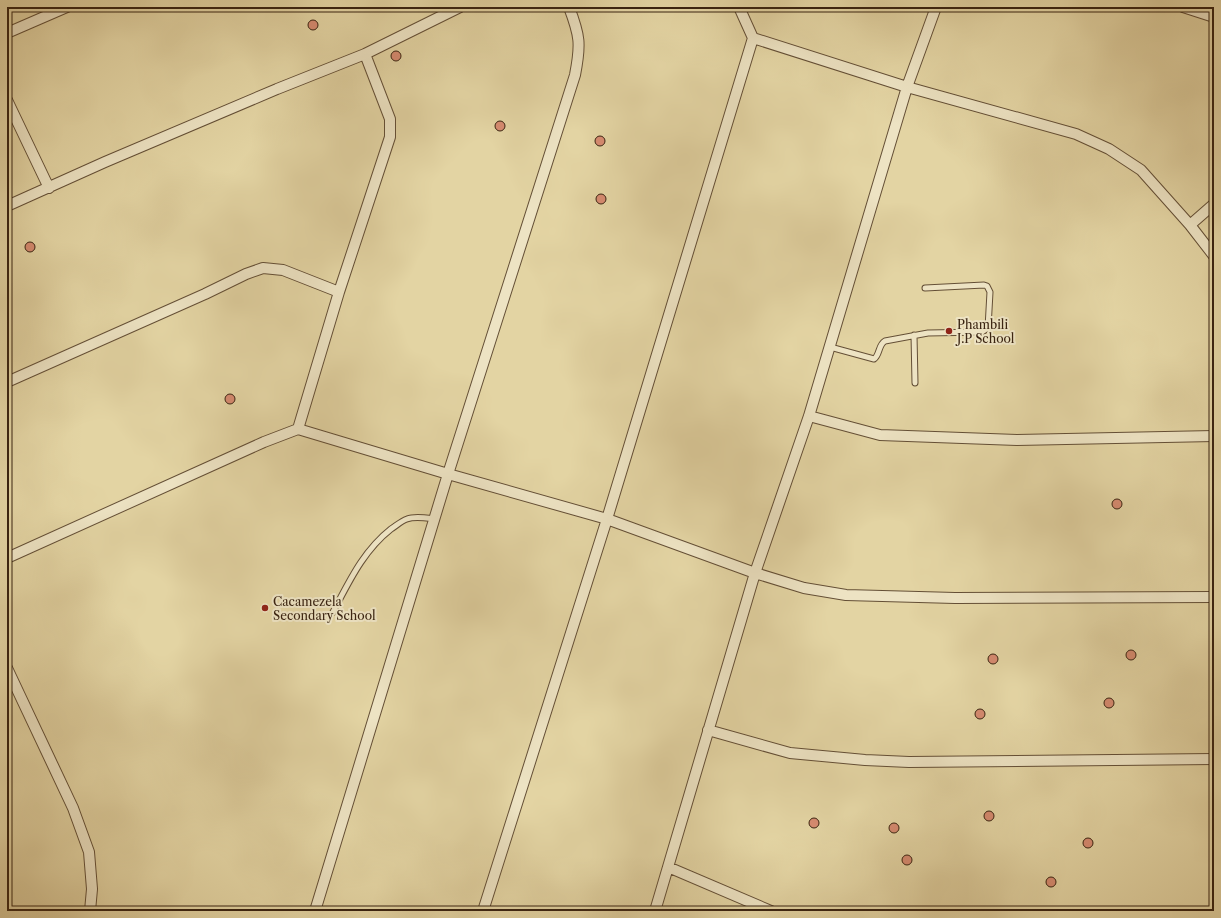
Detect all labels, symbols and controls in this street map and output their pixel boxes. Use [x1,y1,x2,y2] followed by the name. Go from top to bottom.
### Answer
[955,317,1015,346] place label: Phambili J.P School
[944,326,954,336] marker: Phambili J.P School
[273,594,376,623] place label: Cacamezela Secondary School
[260,603,270,613] marker: Cacamezela Secondary School

